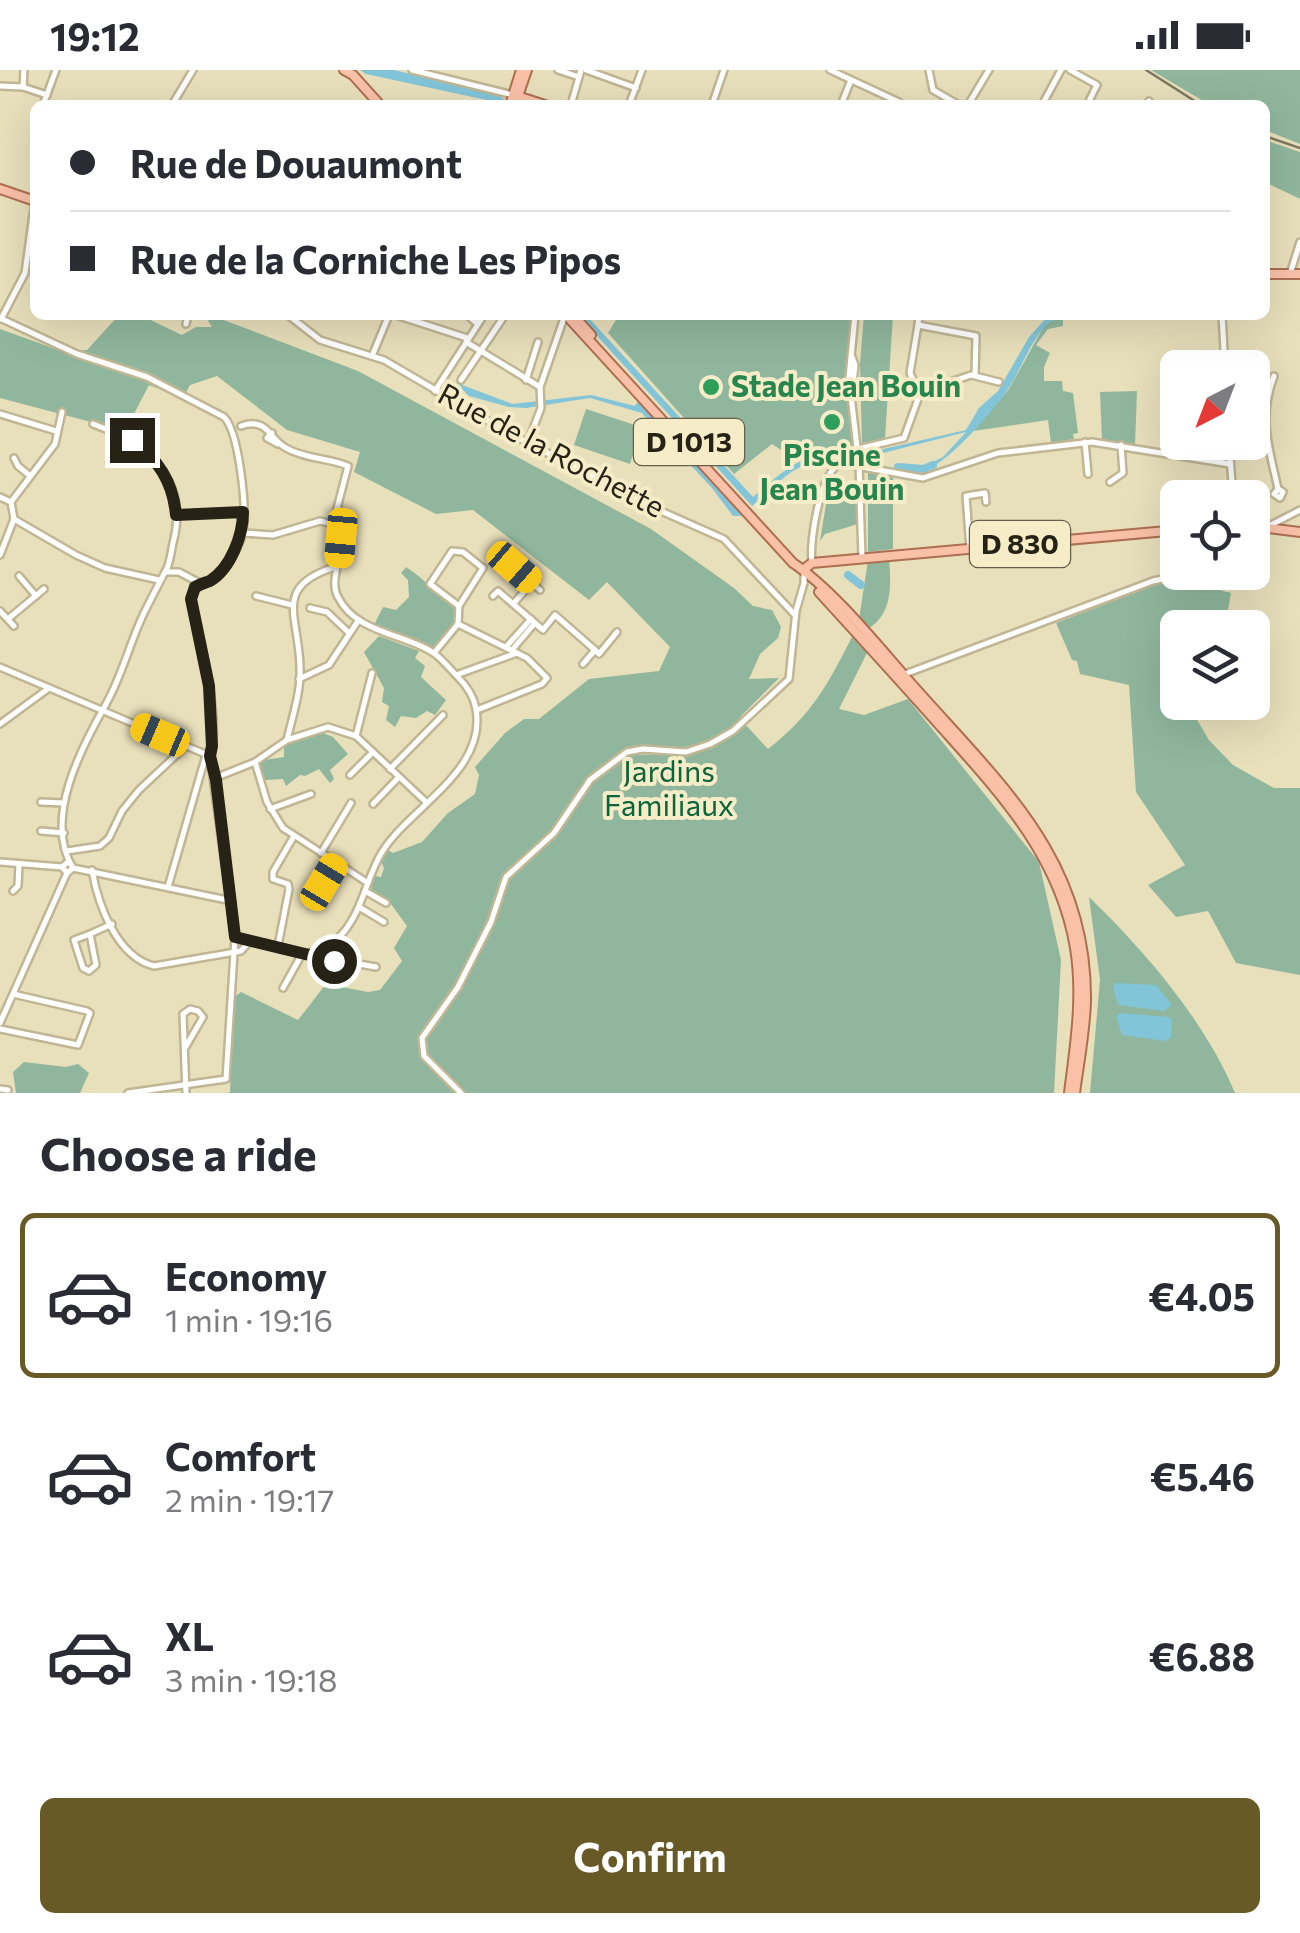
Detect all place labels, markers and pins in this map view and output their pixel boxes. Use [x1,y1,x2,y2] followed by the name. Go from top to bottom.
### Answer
[731,366,961,403] place label: Stade Jean Bouin
[700,376,722,398] marker: Stade Jean Bouin
[821,411,843,433] marker: Piscine Jean Bouin
[760,435,904,506] place label: Piscine Jean Bouin

